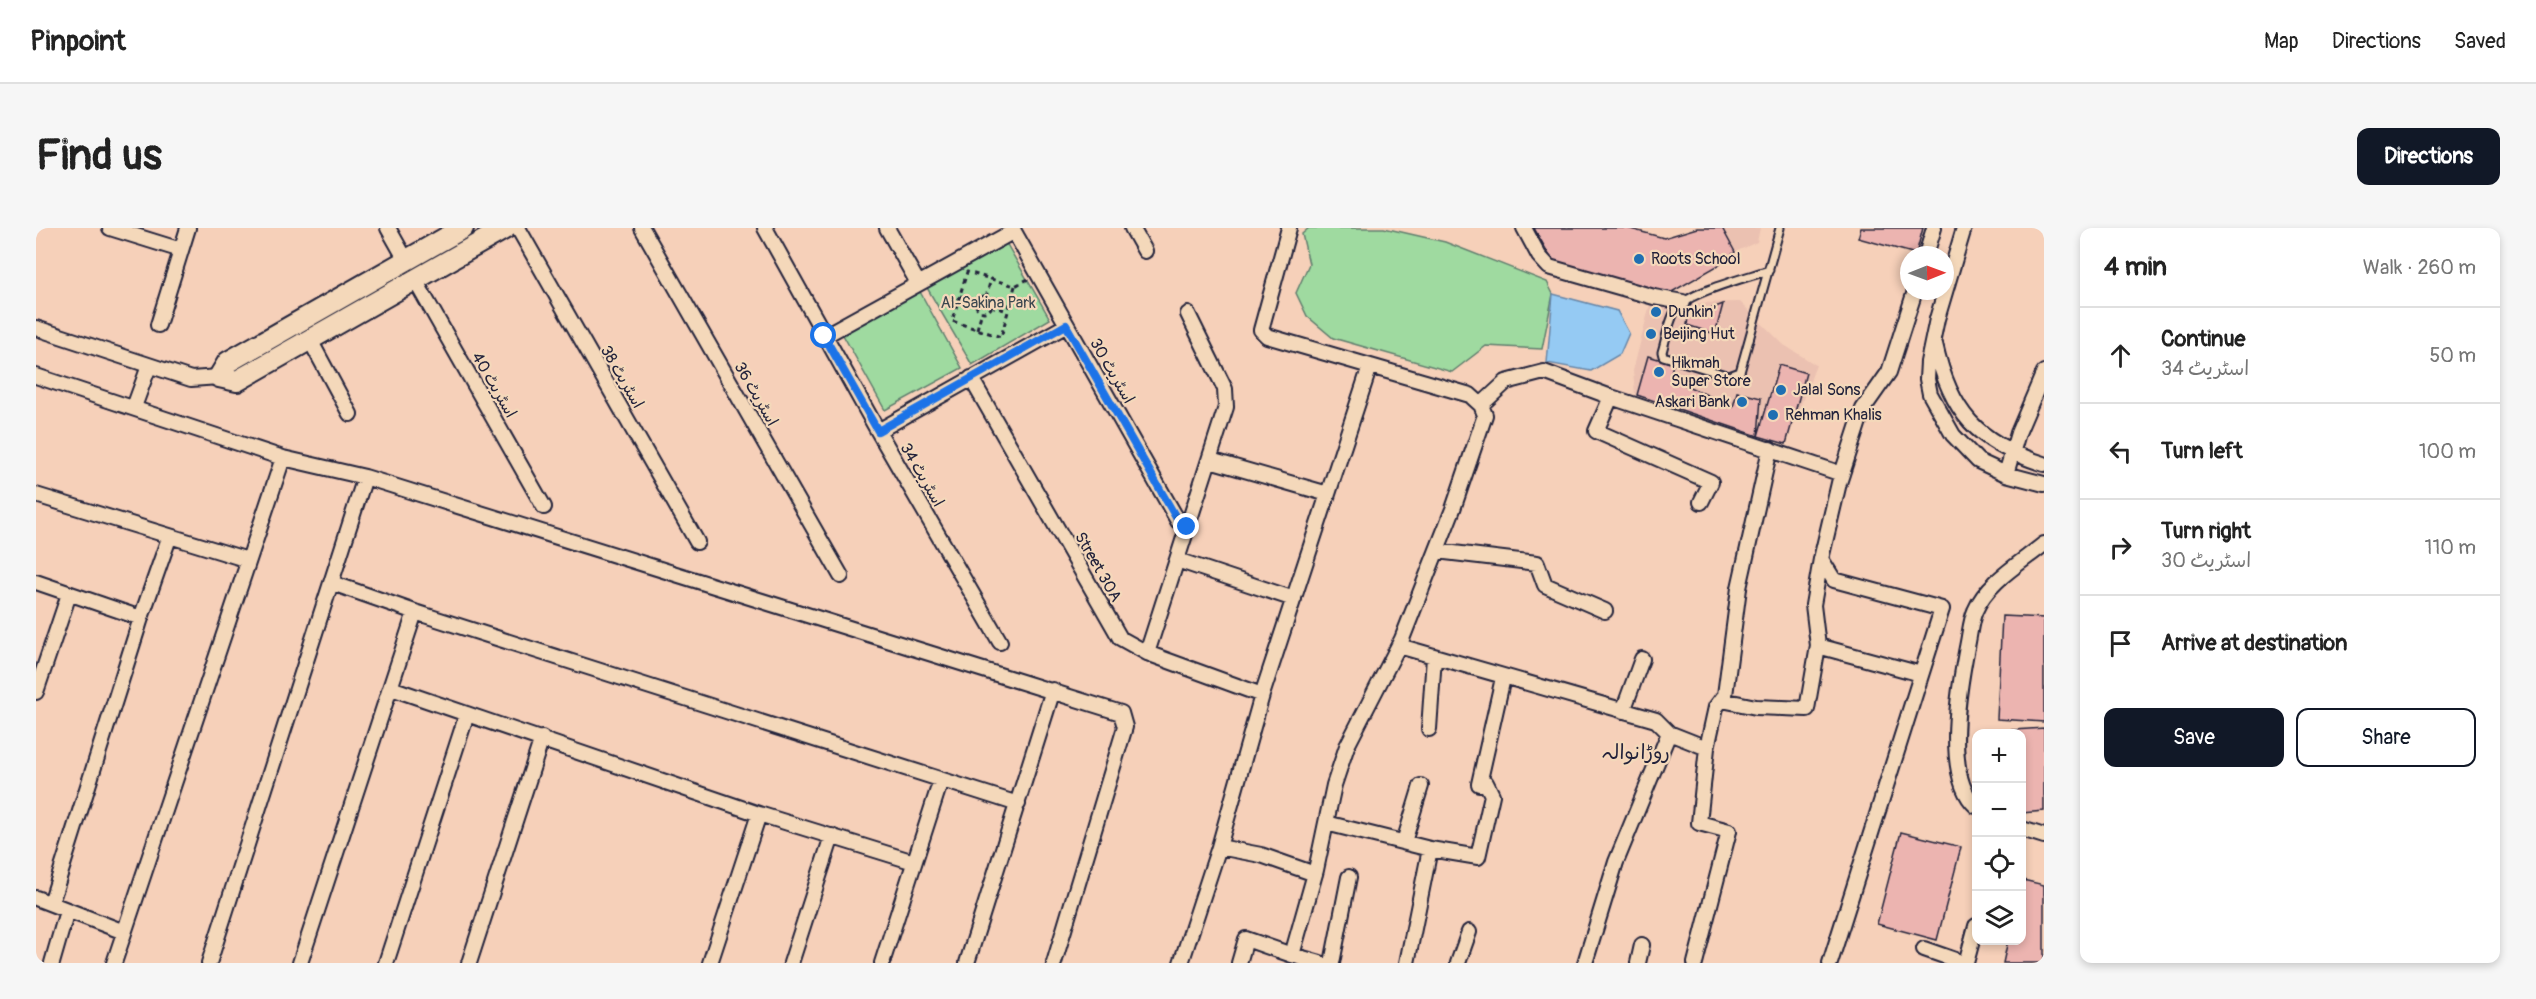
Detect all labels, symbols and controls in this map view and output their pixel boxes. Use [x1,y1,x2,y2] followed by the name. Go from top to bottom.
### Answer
[30,24,126,59] text: Pinpoint
[2264,28,2299,55] text: Map
[2332,28,2421,55] text: Directions
[2454,28,2506,55] text: Saved
[2357,128,2500,185] button: Directions
[36,130,162,182] text: Find us
[1900,246,1954,300] north arrow
[1651,249,1740,269] place label: Roots School
[2104,251,2167,283] text: 4 min
[1632,252,1646,266] marker: Roots School
[2363,255,2476,280] text: Walk · 260 m
[940,293,1036,313] park label: Al-Sakina Park
[1668,302,1716,322] place label: Dunkin'
[1649,305,1663,319] marker: Dunkin'
[810,322,836,348] route start
[1663,324,1735,344] place label: Beijing Hut
[2161,325,2245,353] text: Continue
[1644,327,1658,341] marker: Beijing Hut
[1085,335,1139,407] street label: اسٹریٹ 30
[2104,339,2137,372] icon: ahead
[596,342,648,412] street label: اسٹریٹ 38
[2429,343,2476,368] text: 50 m
[467,349,521,421] street label: اسٹریٹ 40
[1671,353,1751,391] place label: Hikmah Super Store
[2161,356,2249,381] text: اسٹریٹ 34
[730,358,782,430] street label: اسٹریٹ 36
[1652,365,1666,379] marker: Hikmah Super Store
[1793,380,1860,400] place label: Jalal Sons
[1774,383,1788,397] marker: Jalal Sons
[1655,392,1730,412] place label: Askari Bank
[1735,395,1749,409] marker: Askari Bank
[1785,405,1882,425] place label: Rehman Khalis
[1766,408,1780,422] marker: Rehman Khalis
[2104,435,2137,468] icon: left
[2161,437,2243,465] text: Turn left
[896,439,948,511] street label: اسٹریٹ 34
[2419,439,2476,464] text: 100 m
[1173,513,1199,539] route end
[2161,517,2251,545] text: Turn right
[1070,529,1126,605] street label: Street 30A
[2104,531,2137,564] icon: right
[2425,535,2476,560] text: 110 m
[2161,548,2251,573] text: اسٹریٹ 30
[2104,627,2137,660] icon: arrive
[2161,629,2347,657] text: Arrive at destination
[2104,708,2284,767] button: Save
[2296,708,2476,767] button: Share
[1972,729,2026,945] map controls
[1972,729,2026,783] button: +
[1602,740,1670,765] district label: روڑانوالہ
[1972,783,2026,837] button: −
[1972,837,2026,891] button: locate
[1972,891,2026,945] button: layers

